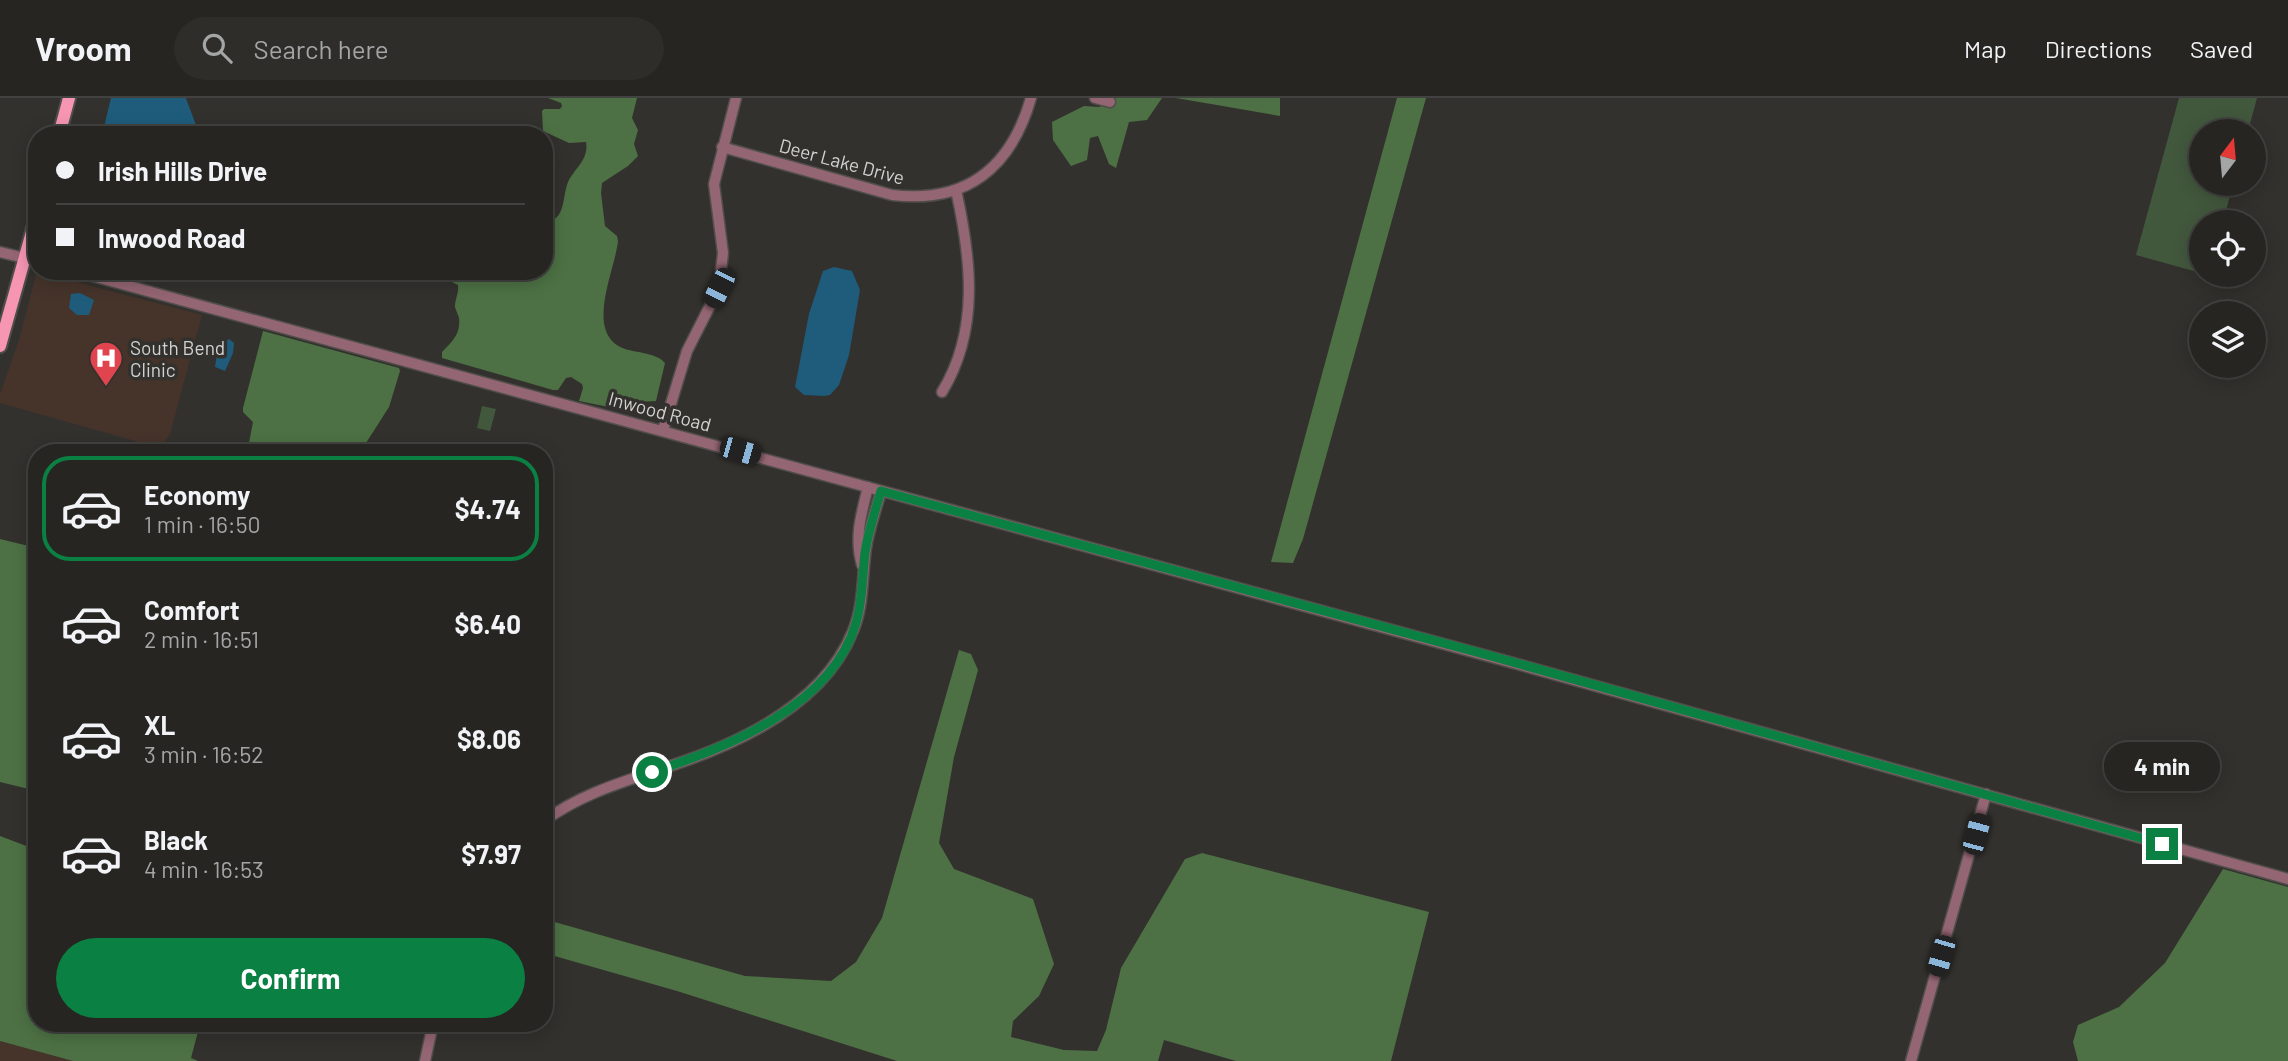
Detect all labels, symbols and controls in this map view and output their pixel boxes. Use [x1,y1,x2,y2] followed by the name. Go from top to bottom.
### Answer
[174,17,664,80] search box
[35,28,132,68] text: Vroom
[198,29,236,67] icon: search
[254,33,389,64] text: Search here
[1964,34,2007,63] text: Map
[2045,34,2152,63] text: Directions
[2190,34,2253,63] text: Saved
[2189,119,2266,196] north arrow
[2189,119,2266,378] map controls
[777,133,907,189] street label: Deer Lake Drive
[98,155,267,186] text: Irish Hills Drive
[2189,210,2266,287] button: locate
[98,222,246,253] text: Inwood Road
[701,265,738,311] car
[2189,301,2266,378] button: layers
[130,336,225,381] place label: South Bend Clinic
[87,339,125,388] hospital icon: South Bend Clinic
[606,386,714,436] street label: Inwood Road
[717,435,764,467] car
[60,477,123,540] icon: car
[144,479,250,510] text: Economy
[455,493,521,524] text: $4.74
[144,510,260,538] text: 1 min · 16:50
[60,592,123,655] icon: car
[144,594,240,625] text: Comfort
[455,608,521,639] text: $6.40
[144,625,259,653] text: 2 min · 16:51
[60,707,123,770] icon: car
[144,709,175,740] text: XL
[457,723,521,754] text: $8.06
[144,740,264,768] text: 3 min · 16:52
[2104,742,2220,792] callout: 4 min
[2134,752,2190,780] text: 4 min
[636,756,668,788] route start
[1961,811,1992,857] car
[60,822,123,885] icon: car
[144,824,208,855] text: Black
[2146,828,2178,860] route end
[461,838,521,869] text: $7.97
[144,855,264,883] text: 4 min · 16:53
[1926,933,1957,979] car
[56,938,525,1018] button: Confirm

